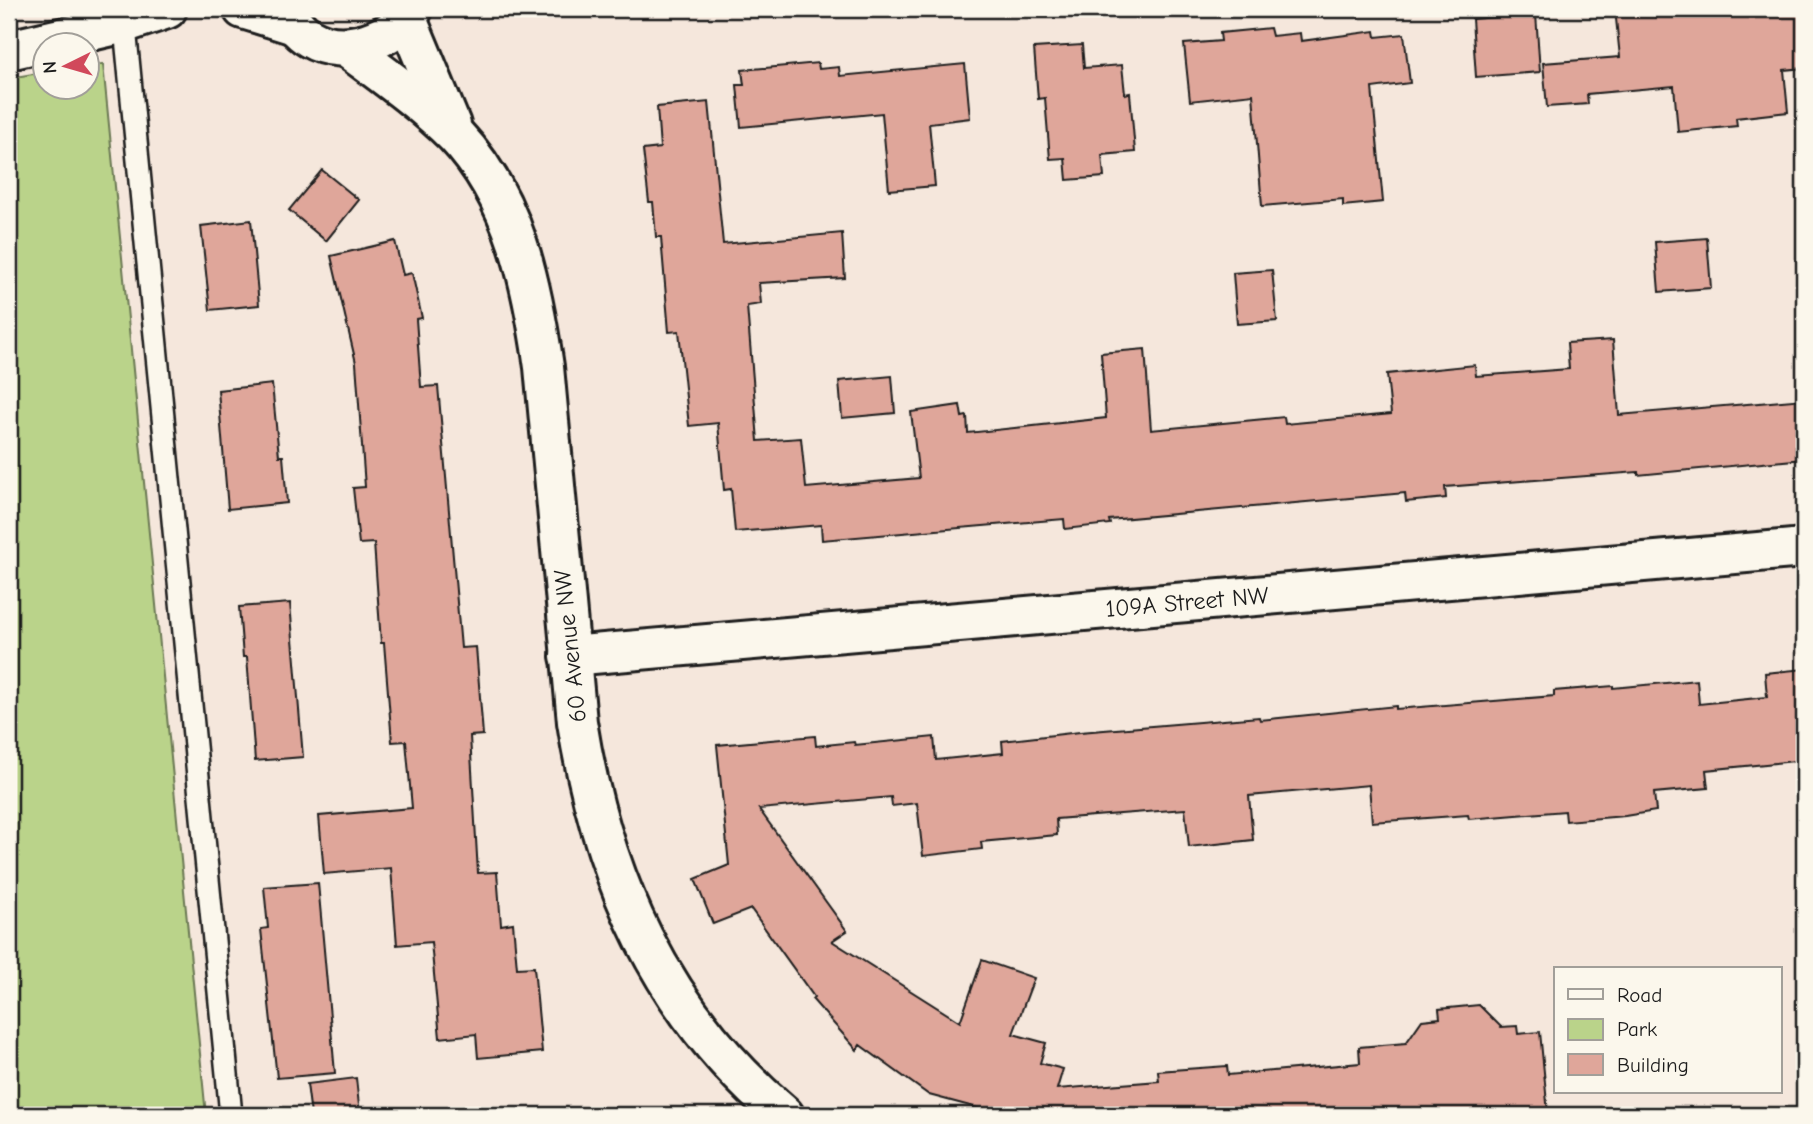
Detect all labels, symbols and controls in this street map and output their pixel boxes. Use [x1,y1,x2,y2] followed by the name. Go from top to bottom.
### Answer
[32,32,102,102] north arrow
[39,60,62,75] text: N
[548,568,592,724] street label: 60 Avenue NW
[1104,581,1270,623] street label: 109A Street NW
[1554,967,1782,1092] legend
[1617,983,1662,1007] text: Road
[1617,1017,1657,1041] text: Park
[1617,1053,1689,1077] text: Building

